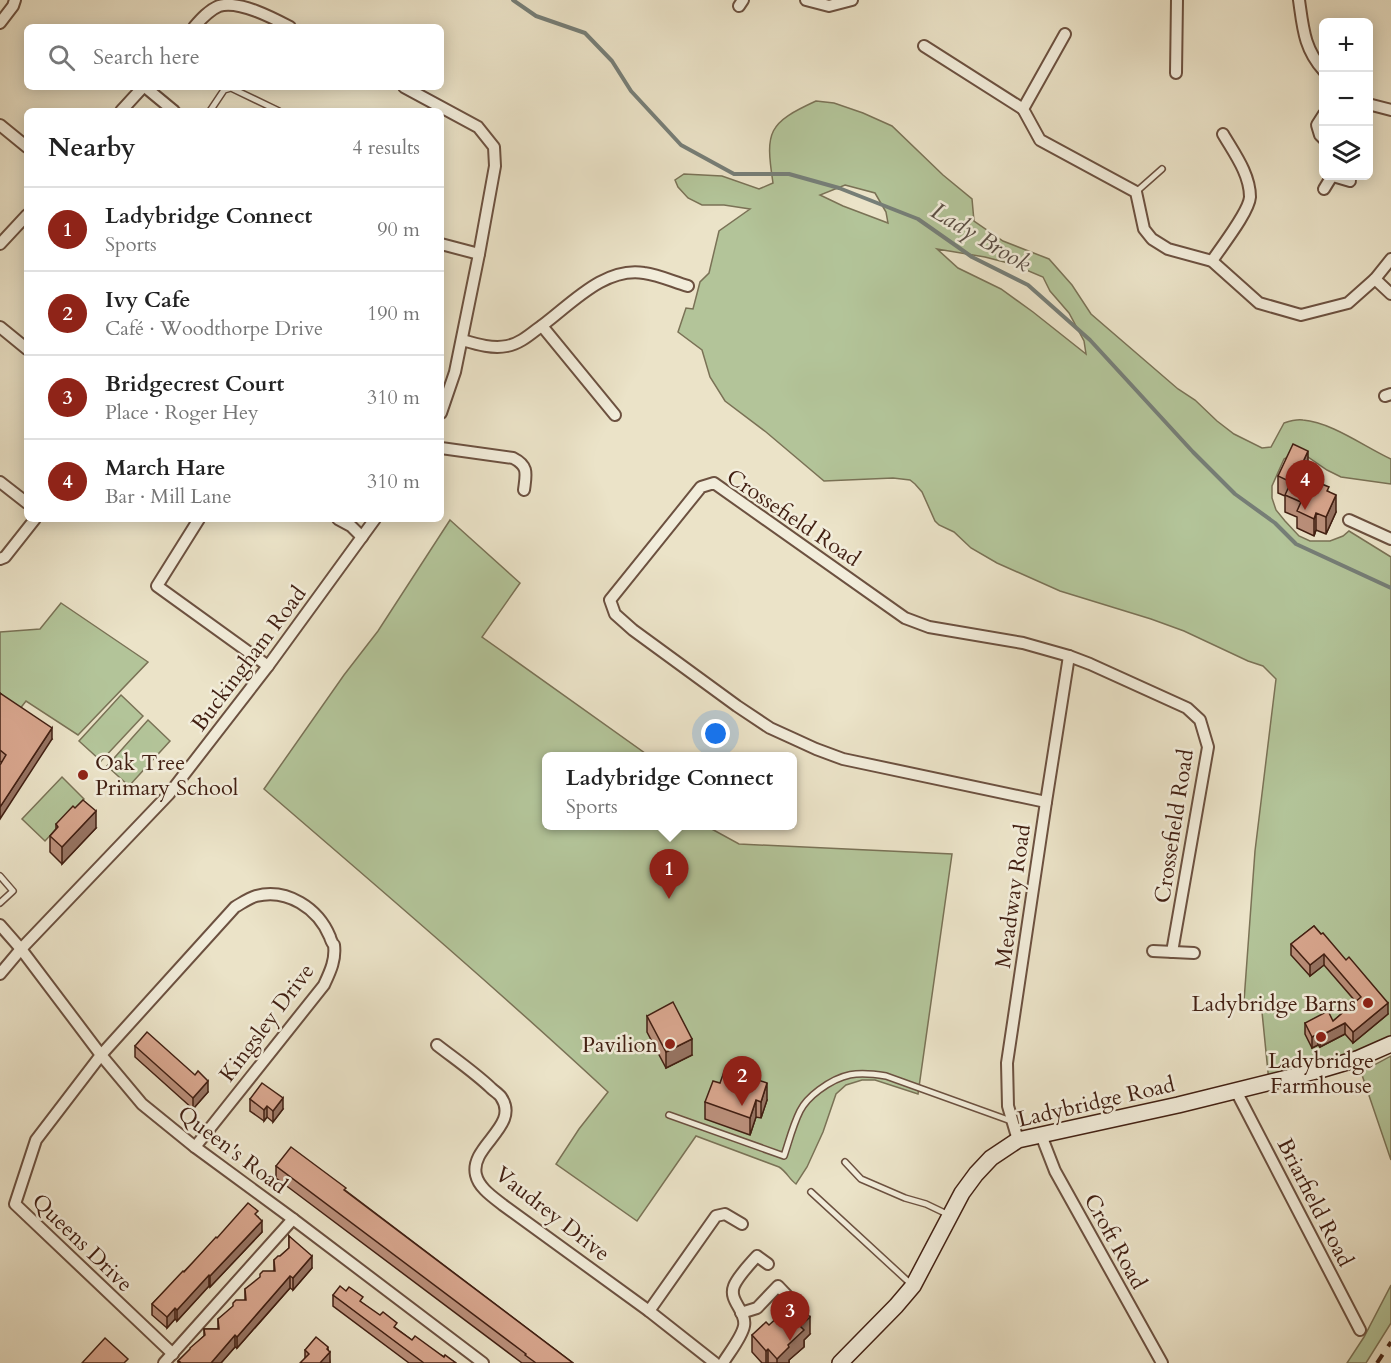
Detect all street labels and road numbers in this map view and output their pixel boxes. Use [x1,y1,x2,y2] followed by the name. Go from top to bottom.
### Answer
[721,462,866,574] street label: Crossefield Road
[184,580,313,737] street label: Buckingham Road
[1147,747,1201,905] street label: Crossefield Road
[988,822,1038,970] street label: Meadway Road
[212,957,321,1088] street label: Kingsley Drive
[1015,1069,1178,1135] street label: Ladybridge Road
[171,1099,294,1201] street label: Queen's Road
[1270,1133,1361,1272] street label: Briarfield Road
[489,1159,616,1268] street label: Vaudrey Drive
[25,1187,139,1299] street label: Queens Drive
[1077,1188,1154,1295] street label: Croft Road

